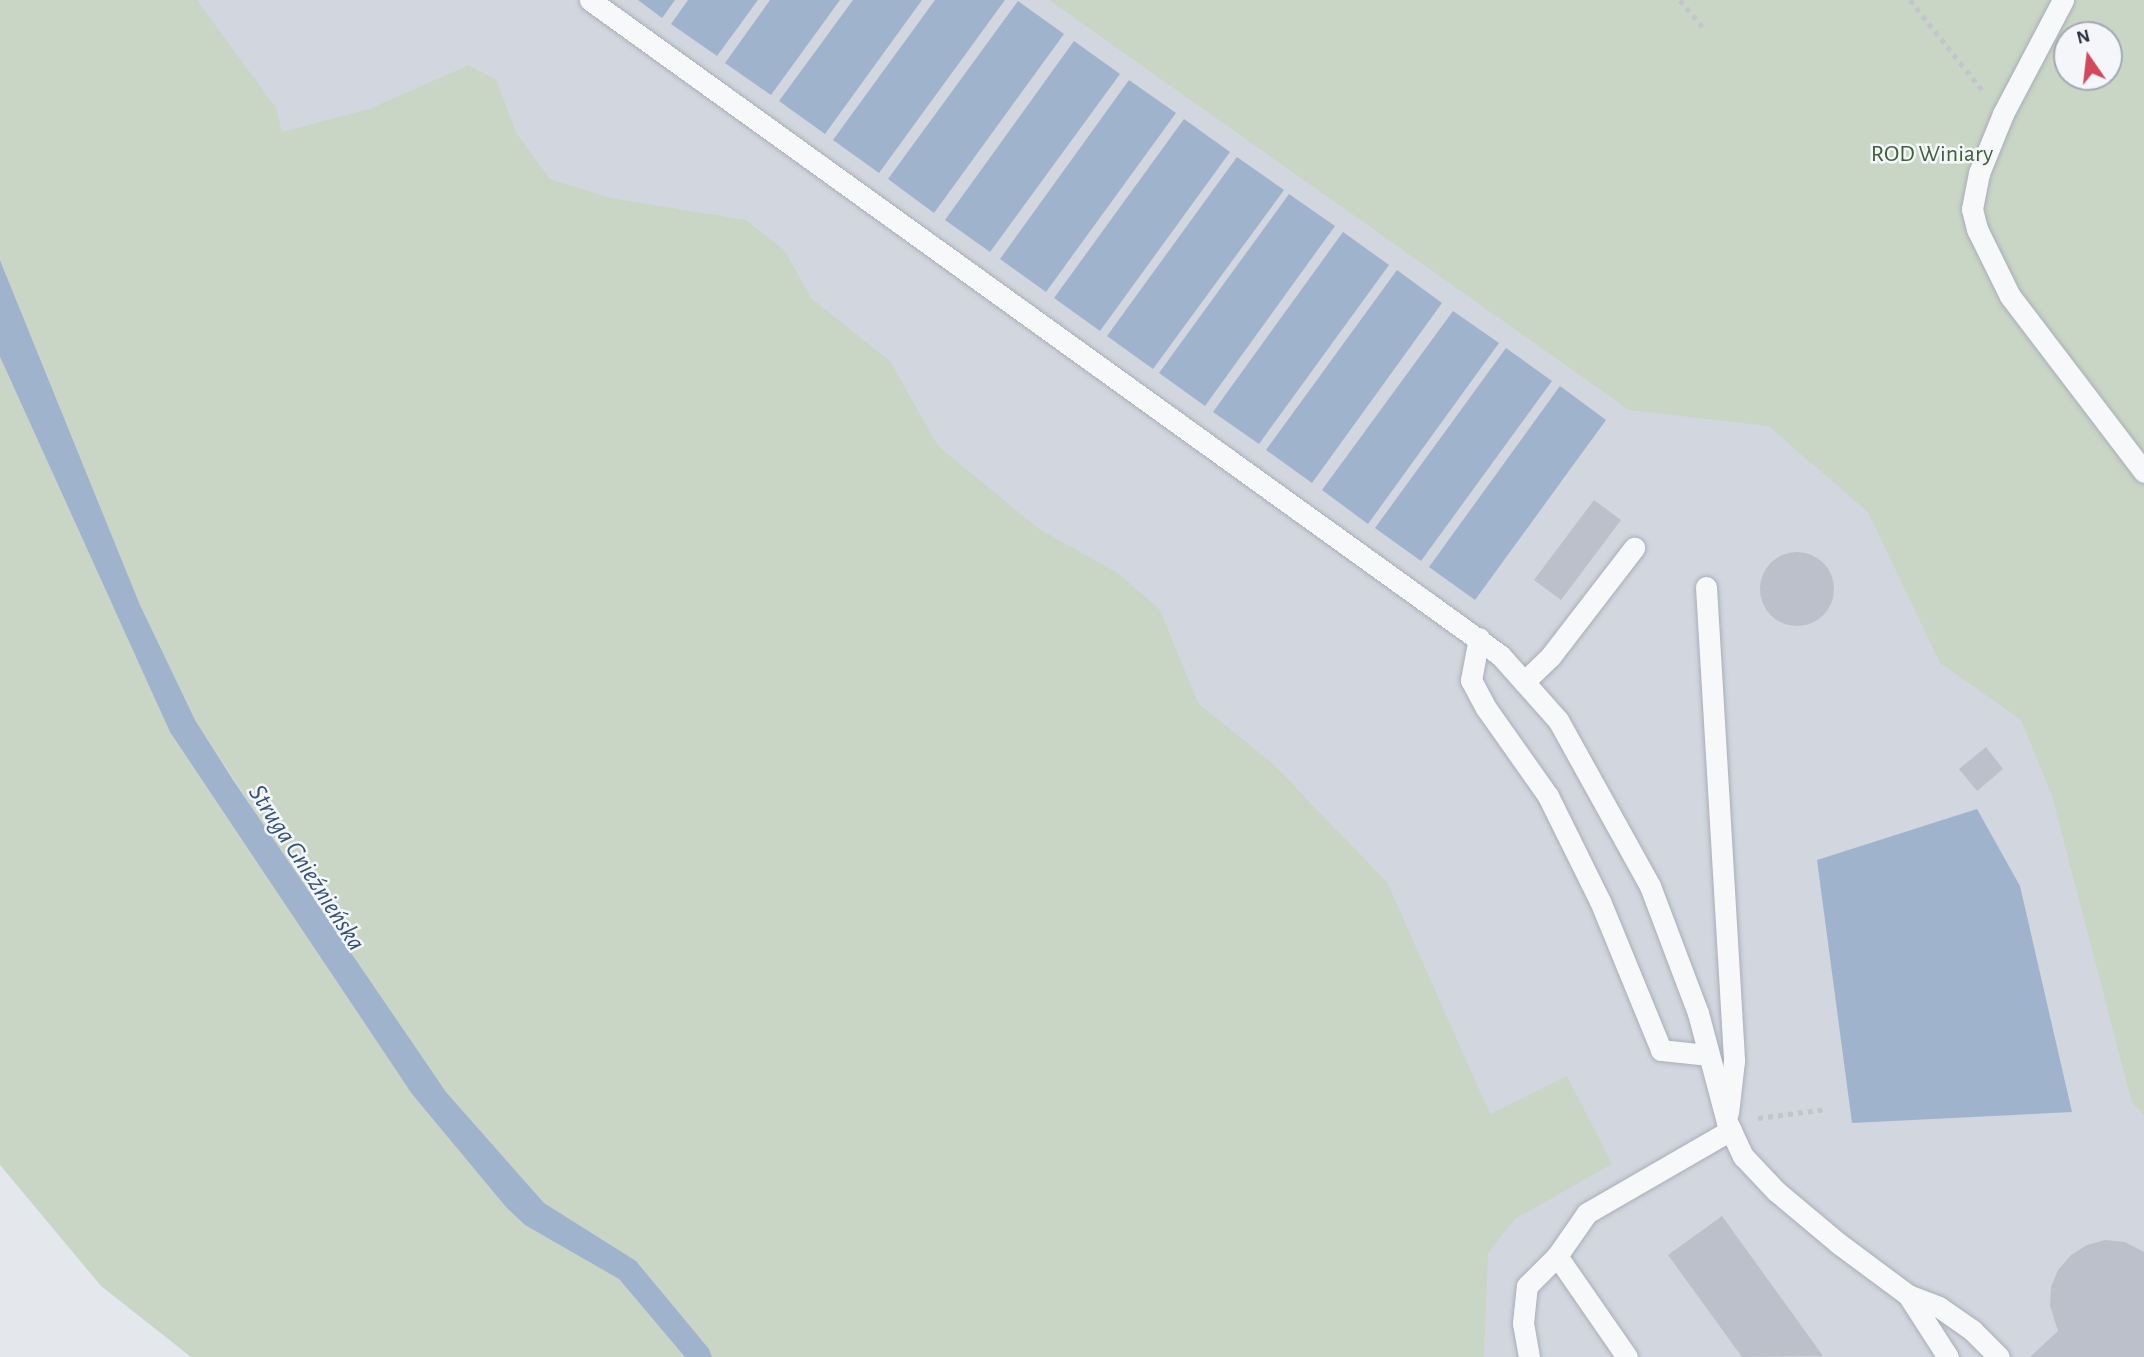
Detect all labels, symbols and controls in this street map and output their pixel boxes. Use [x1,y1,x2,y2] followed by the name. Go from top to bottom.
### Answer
[2053,21,2123,91] north arrow
[2075,26,2092,48] text: N
[1871,141,1993,169] park label: ROD Winiary
[241,779,371,957] water label: Struga Gnieźnieńska

